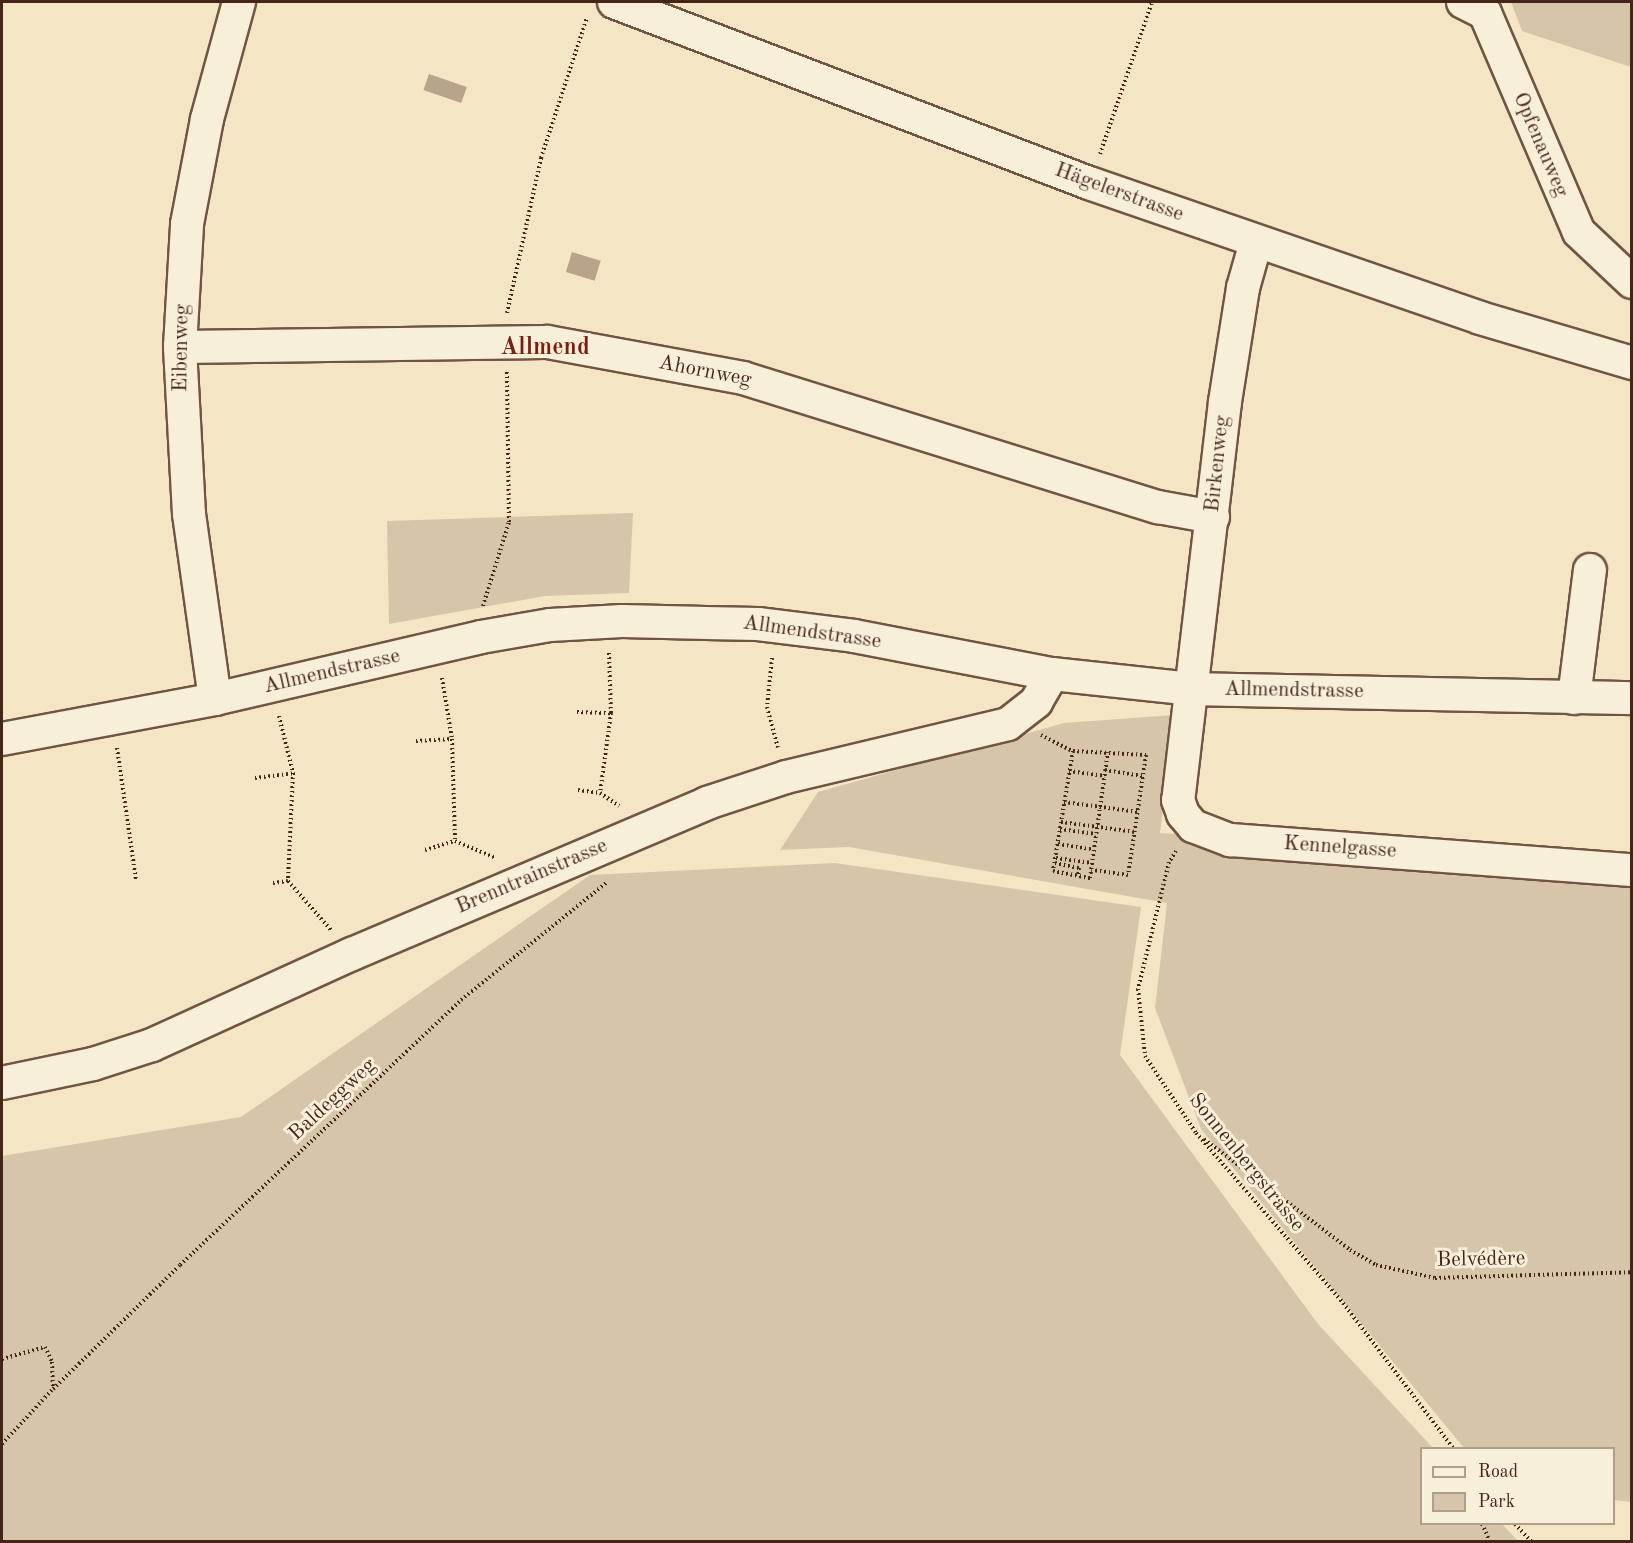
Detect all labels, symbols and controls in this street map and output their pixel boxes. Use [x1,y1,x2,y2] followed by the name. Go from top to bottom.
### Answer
[1507,89,1573,201] street label: Opfenauweg
[1051,158,1187,228] street label: Hägelerstrasse
[169,304,195,392] street label: Eibenweg
[500,335,590,363] district label: Allmend
[656,351,754,393] street label: Ahornweg
[1200,414,1236,514] street label: Birkenweg
[741,611,883,655] street label: Allmendstrasse
[261,644,403,700] street label: Allmendstrasse
[1224,677,1364,705] street label: Allmendstrasse
[1283,831,1397,865] street label: Kennelgasse
[452,834,612,920] street label: Brenntrainstrasse
[284,1053,382,1147] street label: Baldeggweg
[1182,1089,1310,1237] street label: Sonnenbergstrasse
[1437,1247,1525,1273] street label: Belvédère
[1420,1447,1615,1525] legend
[1478,1463,1518,1481] text: Road
[1478,1493,1515,1511] text: Park

